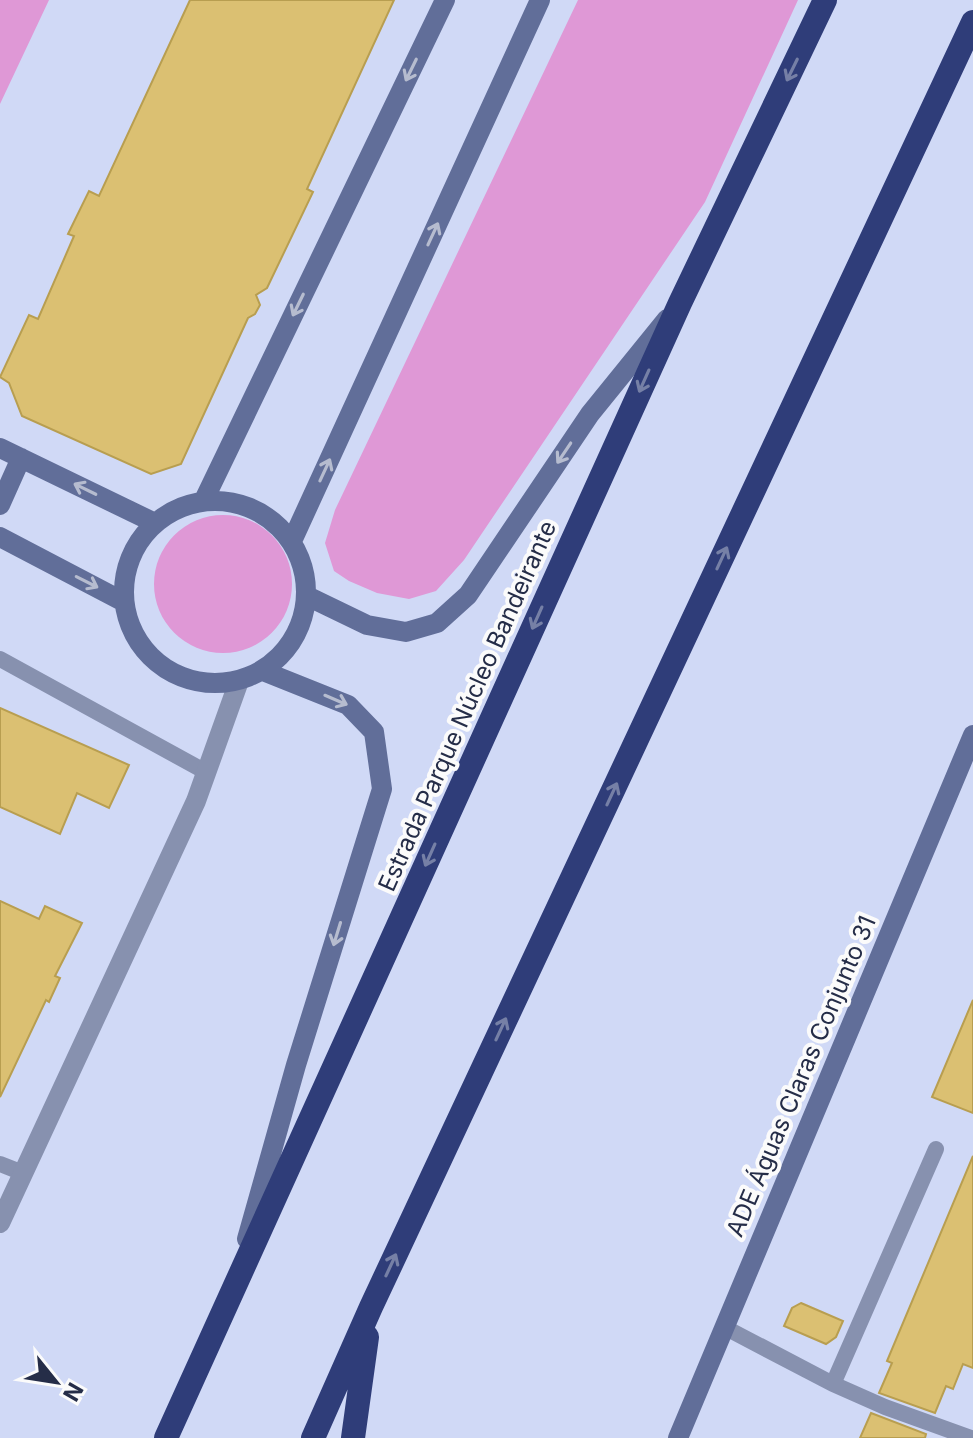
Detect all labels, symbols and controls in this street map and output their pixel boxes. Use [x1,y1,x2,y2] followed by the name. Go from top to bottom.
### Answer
[403,58,418,82] one-way arrow
[784,58,799,82] one-way arrow
[426,222,441,246] one-way arrow
[290,292,305,316] one-way arrow
[636,368,651,393] one-way arrow
[555,442,572,464] one-way arrow
[318,458,333,482] one-way arrow
[74,481,98,496] one-way arrow
[372,516,562,896] street label: Estrada Parque Núcleo Bandeirante
[715,547,730,571] one-way arrow
[74,575,98,591] one-way arrow
[529,606,544,630] one-way arrow
[323,694,347,709] one-way arrow
[605,782,620,806] one-way arrow
[422,843,437,867] one-way arrow
[719,911,882,1241] street label: ADE Águas Claras Conjunto 31
[329,921,343,946] one-way arrow
[494,1017,509,1041] one-way arrow
[384,1253,399,1277] one-way arrow
[16,1342,96,1422] north arrow
[58,1378,89,1406] text: N

